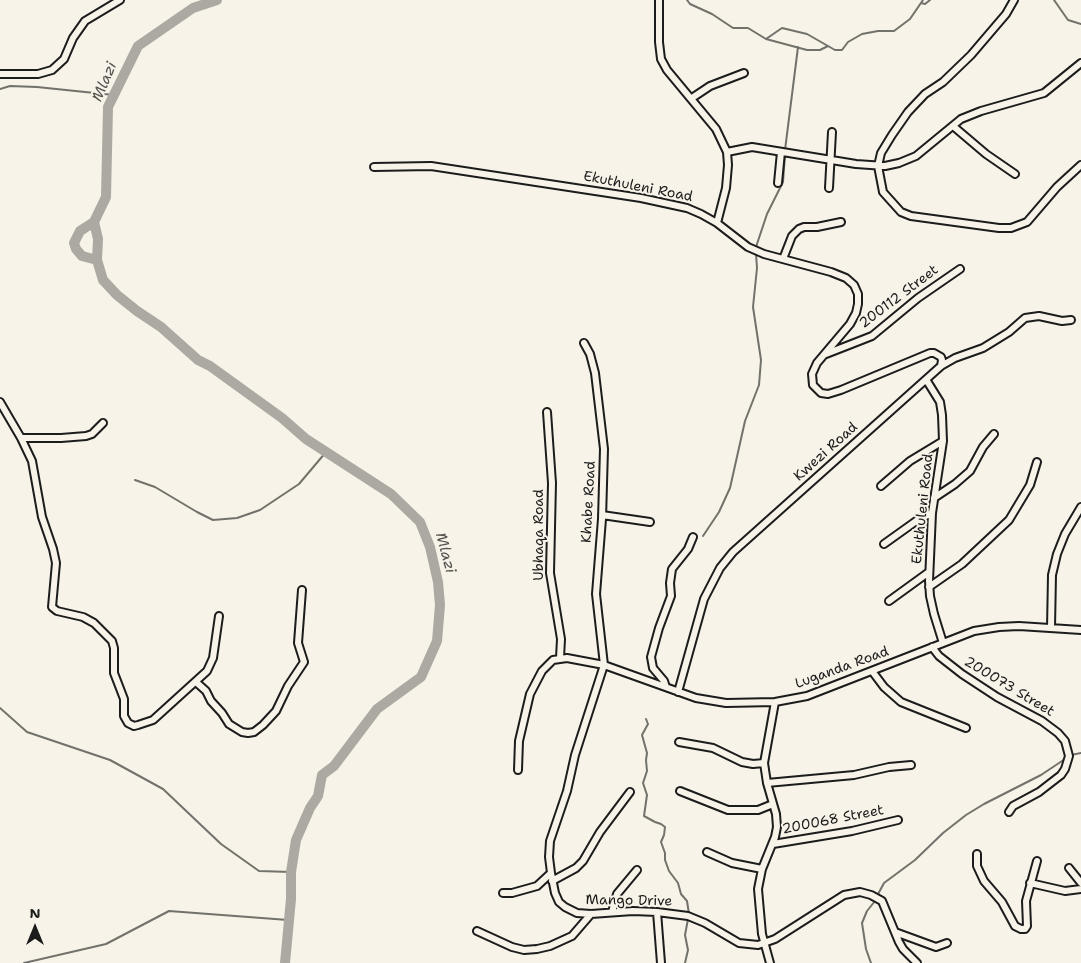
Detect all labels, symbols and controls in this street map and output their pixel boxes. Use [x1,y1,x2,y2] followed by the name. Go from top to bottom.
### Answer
[89,59,121,105] water label: Mlazi
[582,168,694,206] street label: Ekuthuleni Road
[856,262,942,332] street label: 200112 Street
[791,419,861,485] street label: Kwezi Road
[909,453,937,565] street label: Ekuthuleni Road
[578,461,600,543] street label: Khabe Road
[531,489,547,581] street label: Ubhaqa Road
[431,531,459,575] water label: Mlazi
[793,643,891,693] street label: Luganda Road
[961,653,1057,721] street label: 200073 Street
[781,802,885,838] street label: 200068 Street
[586,892,672,910] street label: Mango Drive
[10,903,60,953] north arrow
[29,904,41,922] text: N

